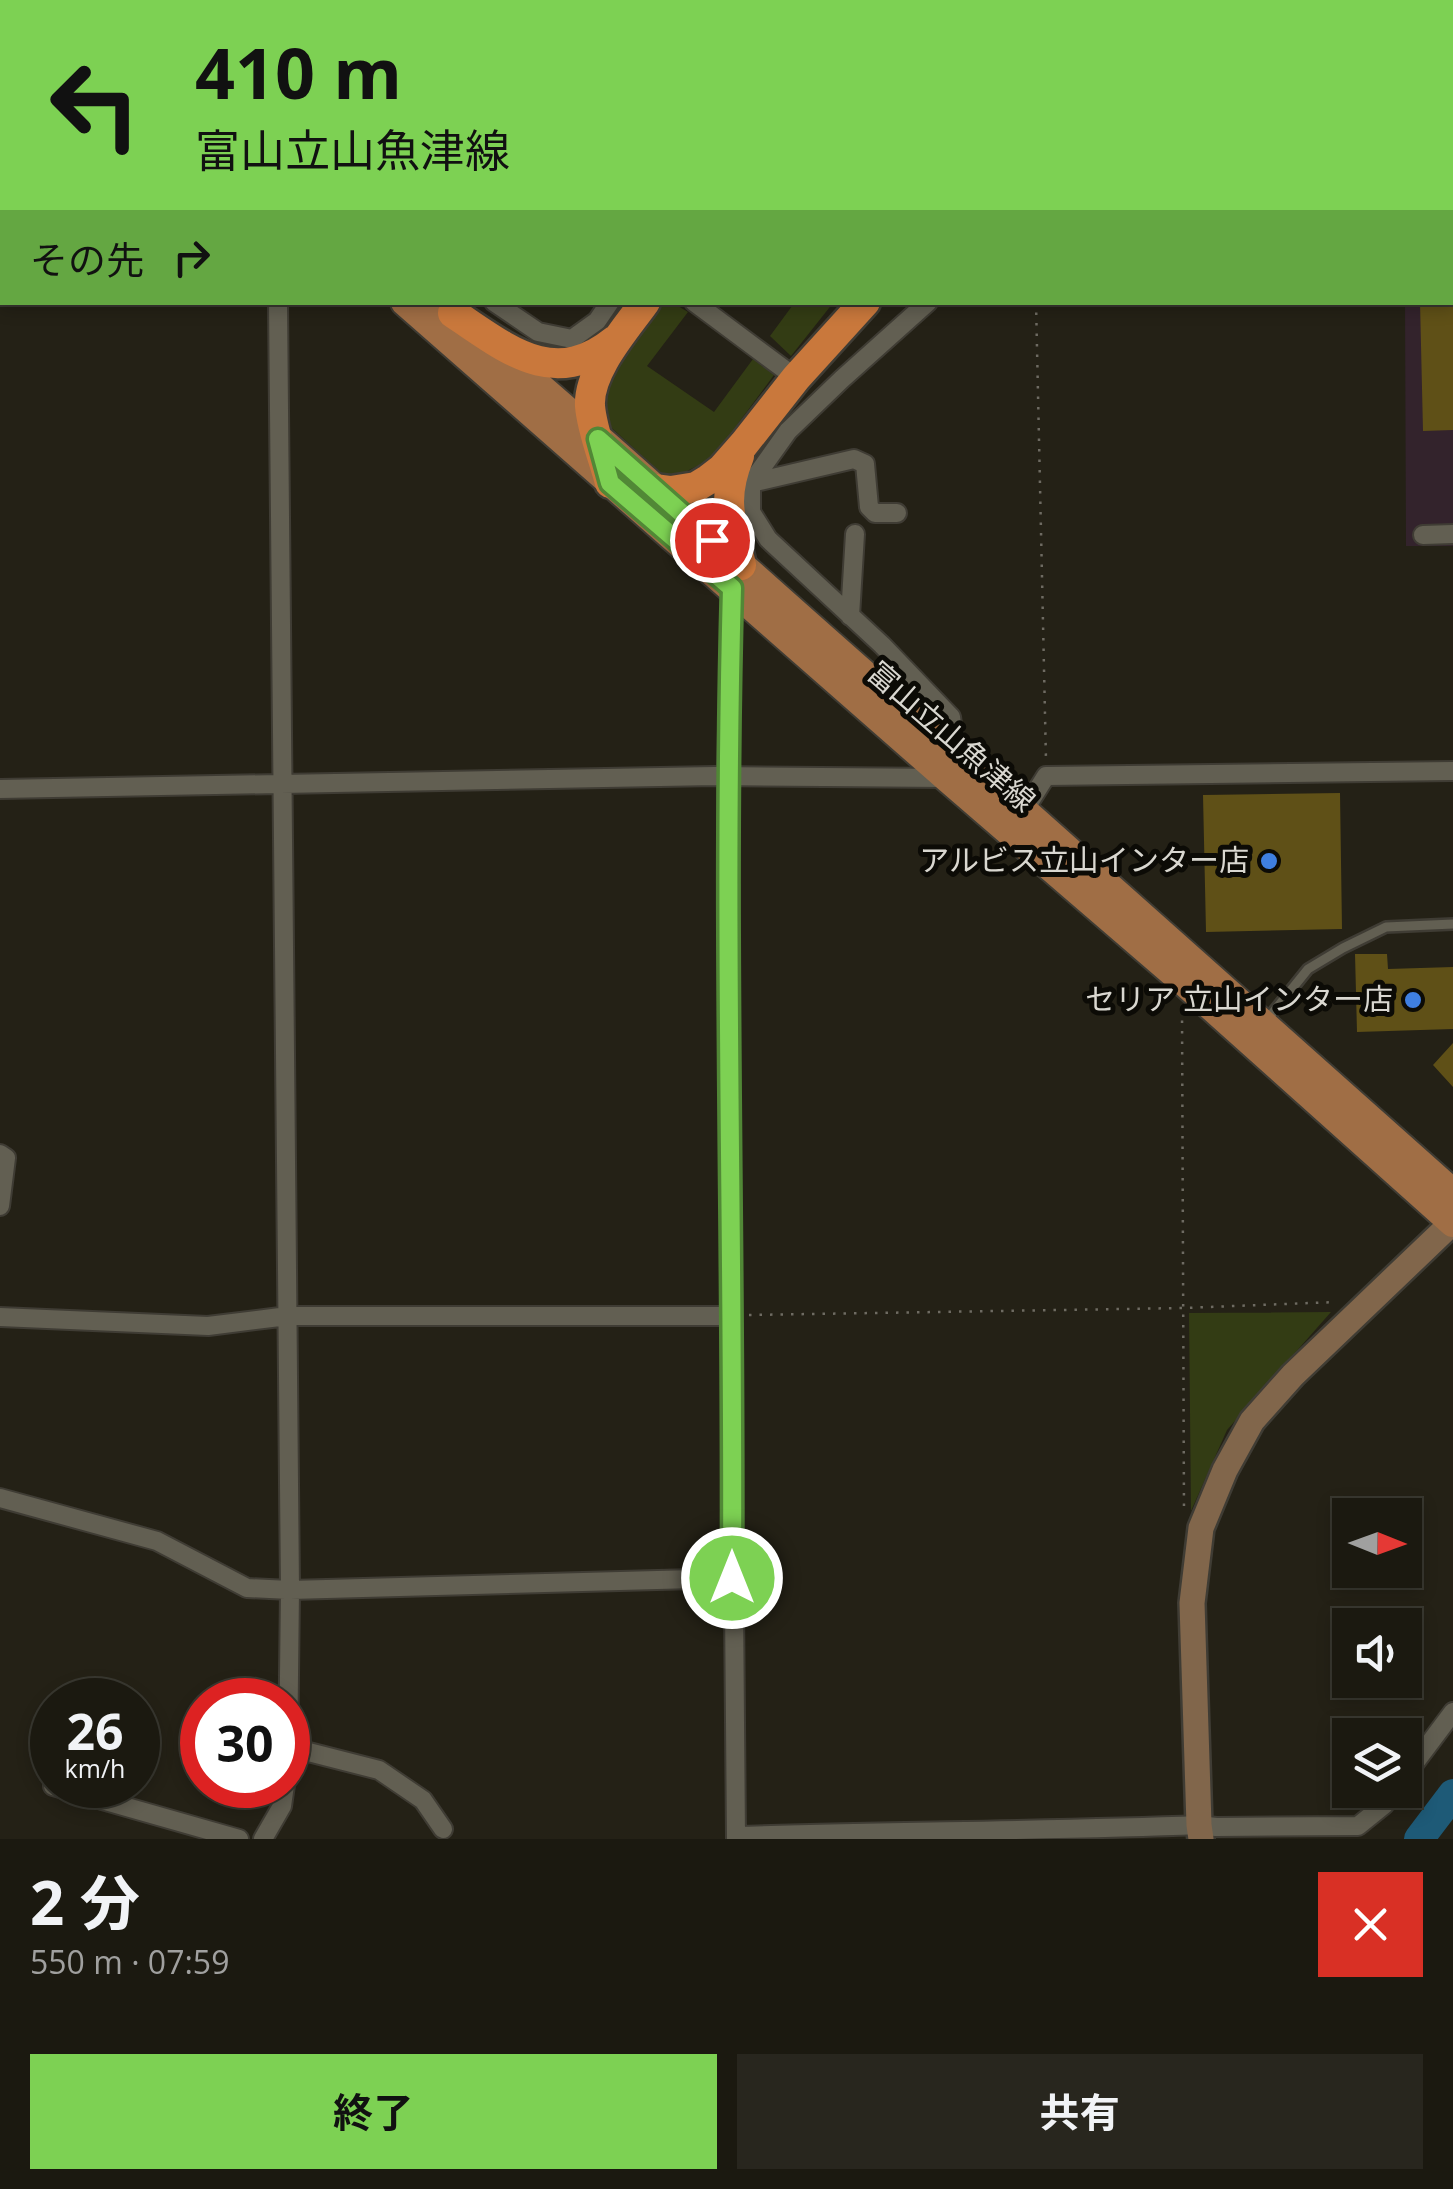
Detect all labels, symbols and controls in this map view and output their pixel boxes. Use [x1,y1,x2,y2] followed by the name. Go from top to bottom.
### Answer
[195,24,402,120] text: 410 m
[30,40,160,170] icon: left
[195,119,510,180] text: 富山立山魚津線
[164,230,219,285] icon: right
[30,233,144,285] text: その先
[670,498,755,583] pin
[685,513,740,568] icon: arrive
[859,652,1045,820] street label: 富山立山魚津線
[919,839,1249,880] place label: アルビス立山インター店
[1258,850,1280,872] marker: アルビス立山インター店
[1085,978,1393,1019] place label: セリア 立山インター店
[1402,989,1424,1011] marker: セリア 立山インター店
[1332,1498,1422,1588] north arrow
[1332,1498,1422,1808] map controls
[680,1526,784,1630] position arrow
[1332,1608,1422,1698] button: sound
[180,1678,310,1808] speed limit sign: 30
[66,1697,124,1765] text: 26
[1332,1718,1422,1808] button: layers
[65,1751,125,1785] text: km/h
[30,1861,140,1943] text: 2 分
[1318,1872,1423,1977] button: close
[30,1940,229,1983] text: 550 m · 07:59
[30,2054,717,2169] button: 終了
[737,2054,1423,2169] button: 共有

